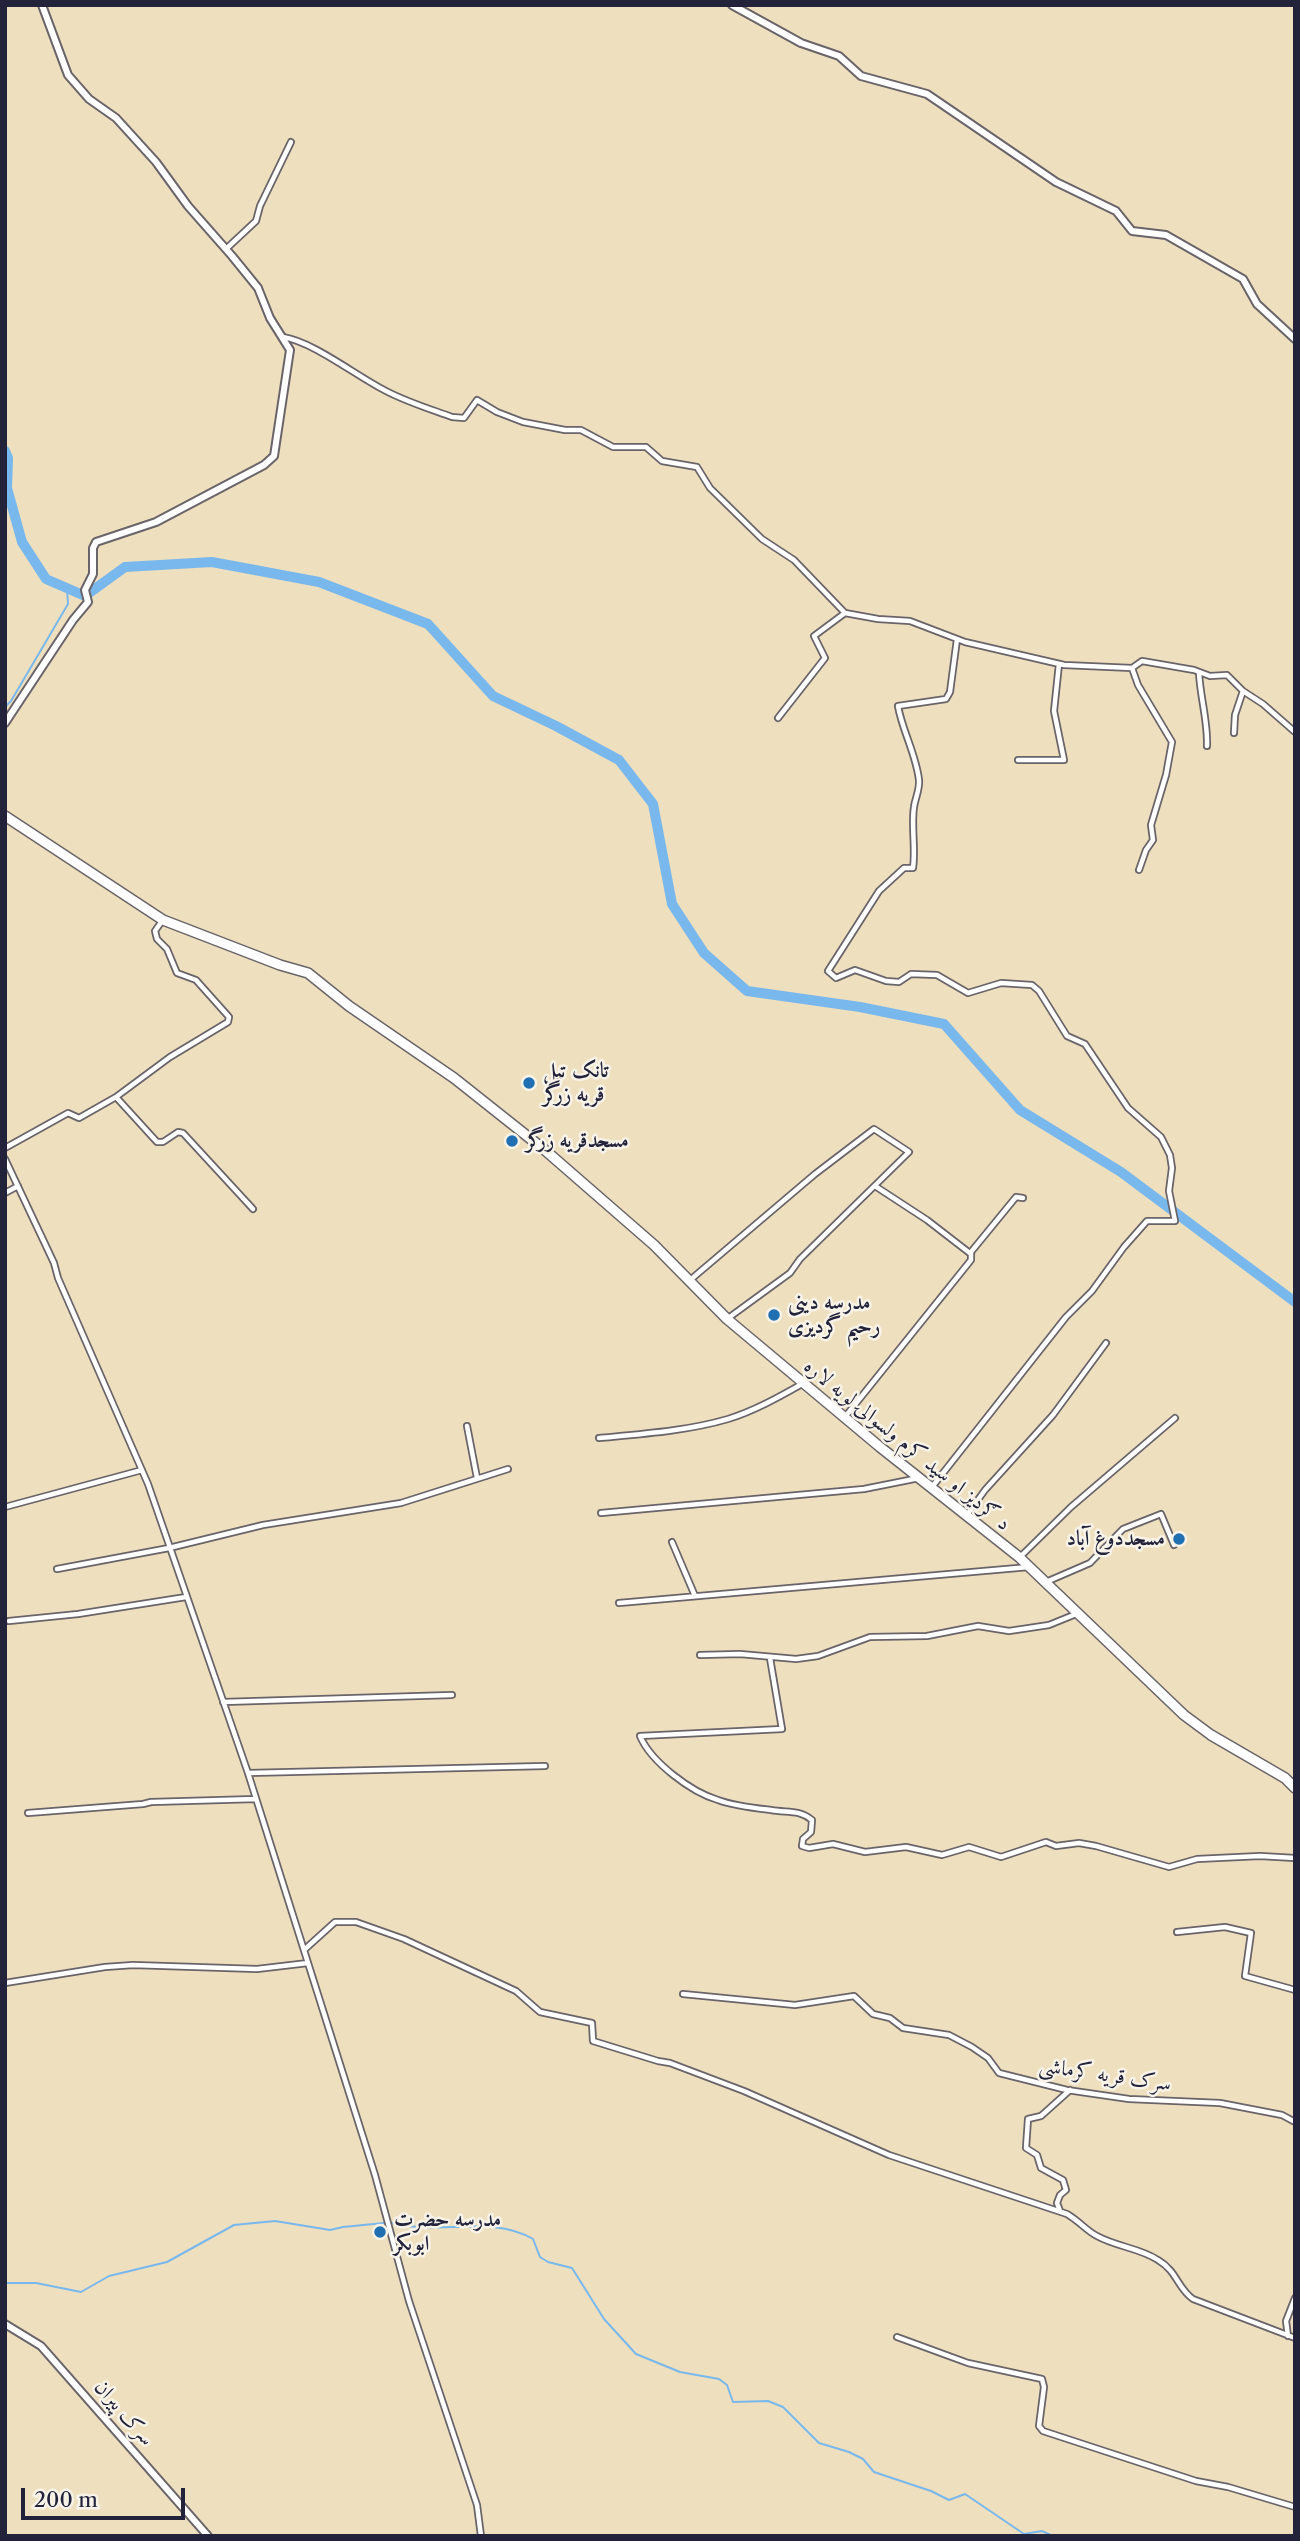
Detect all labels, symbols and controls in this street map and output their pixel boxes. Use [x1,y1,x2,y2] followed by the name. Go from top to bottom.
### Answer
[543,1058,609,1108] place label: تانک تیل قریه زرگر
[521,1075,537,1091] marker: تانک تیل قریه زرگر
[526,1128,629,1154] place label: مسجدقریه زرگر
[504,1133,520,1149] marker: مسجدقریه زرگر
[788,1290,880,1340] place label: مدرسه دینی رحیم گردیزی
[766,1307,782,1323] marker: مدرسه دینی رحیم گردیزی
[799,1354,1015,1536] street label: د ګردیز او سید کرم ولسوالۍ لویه لاره
[1067,1526,1165,1552] place label: مسجددوغ آباد
[1171,1531,1187,1547] marker: مسجددوغ آباد
[1037,2053,1173,2097] street label: سرک قریه کرماشی
[394,2207,501,2257] place label: مدرسه حضرت ابوبکر
[372,2224,388,2240] marker: مدرسه حضرت ابوبکر
[89,2375,159,2451] street label: سرک پیران
[24,2474,189,2518] scale bar
[34,2487,98,2512] text: 200 m

